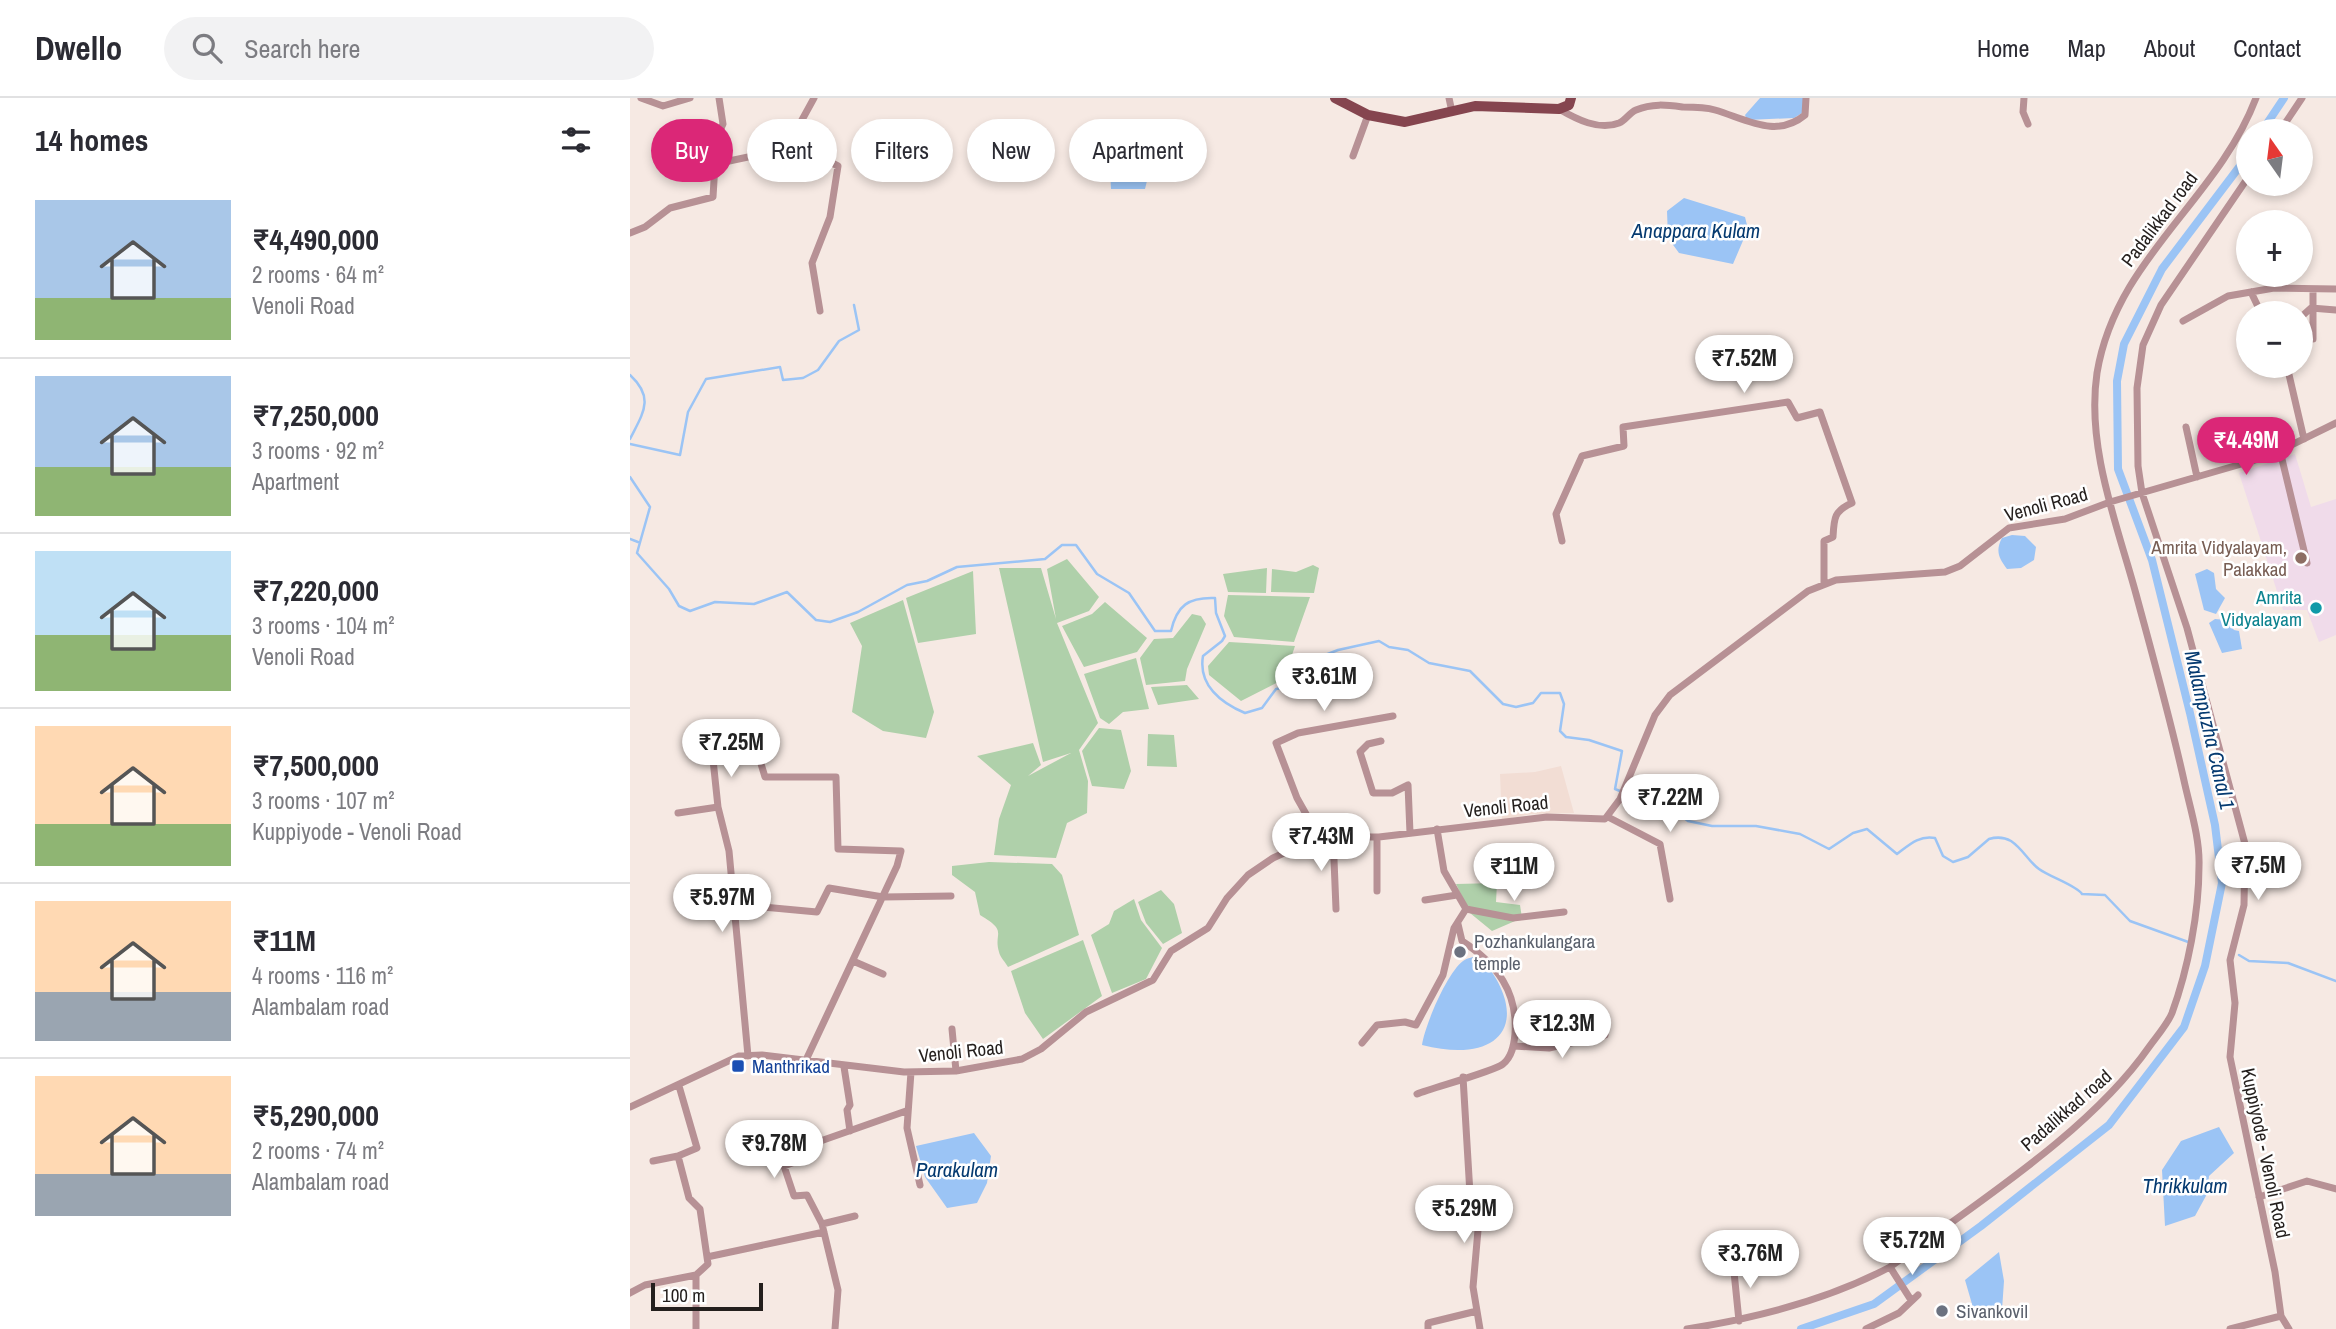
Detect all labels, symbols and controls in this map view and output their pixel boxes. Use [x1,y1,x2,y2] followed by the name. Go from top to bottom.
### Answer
[164,17,654,80] search box
[35,26,122,70] text: Dwello
[188,29,226,67] icon: search
[244,31,360,66] text: Search here
[1977,32,2029,64] text: Home
[2067,32,2106,64] text: Map
[2144,32,2195,64] text: About
[2233,32,2301,64] text: Contact
[651,119,733,182] chip: Buy
[747,119,837,182] chip: Rent
[851,119,953,182] chip: Filters
[967,119,1055,182] chip: New
[1069,119,1207,182] chip: Apartment
[2236,119,2314,196] north arrow
[2236,119,2313,378] map controls
[35,120,149,160] text: 14 homes
[557,121,595,159] icon: filters
[2115,166,2203,272] street label: Padalikkad road
[2236,210,2313,287] button: +
[1631,216,1760,245] water label: Anappara Kulam
[252,219,379,259] text: ₹4,490,000
[91,228,175,312] icon: home
[252,259,384,290] text: 2 rooms · 64 m²
[252,290,355,321] text: Venoli Road
[2236,301,2313,378] button: −
[1687,336,1801,395] pin: ₹7.52M
[1711,342,1777,373] text: ₹7.52M
[252,395,379,435] text: ₹7,250,000
[91,404,175,488] icon: home
[2189,418,2303,477] pin: ₹4.49M
[2213,424,2279,455] text: ₹4.49M
[252,435,384,466] text: 3 rooms · 92 m²
[252,466,339,497] text: Apartment
[2002,480,2090,528] street label: Venoli Road
[2150,534,2287,582] place label: Amrita Vidyalayam, Palakkad
[2293,550,2309,566] marker: Amrita Vidyalayam, Palakkad
[252,570,379,610] text: ₹7,220,000
[91,579,175,663] icon: home
[2221,584,2302,632] place label: Amrita Vidyalayam
[2308,600,2324,616] marker: Amrita Vidyalayam
[252,610,395,641] text: 3 rooms · 104 m²
[252,641,355,672] text: Venoli Road
[2178,647,2242,813] water label: Malampuzha Canal 1
[1267,654,1381,713] pin: ₹3.61M
[1291,660,1357,691] text: ₹3.61M
[674,720,788,779] pin: ₹7.25M
[698,726,764,757] text: ₹7.25M
[252,745,379,785] text: ₹7,500,000
[91,754,175,838] icon: home
[1613,774,1727,834] pin: ₹7.22M
[1637,781,1703,812] text: ₹7.22M
[252,785,395,816] text: 3 rooms · 107 m²
[1462,789,1550,823] street label: Venoli Road
[1264,814,1378,873] pin: ₹7.43M
[252,816,462,847] text: Kuppiyode - Venoli Road
[1288,820,1354,851] text: ₹7.43M
[2209,842,2307,902] pin: ₹7.5M
[1473,844,1555,903] pin: ₹11M
[2230,849,2286,880] text: ₹7.5M
[1490,850,1539,881] text: ₹11M
[665,874,779,934] pin: ₹5.97M
[689,881,755,912] text: ₹5.97M
[252,920,316,960] text: ₹11M
[1474,928,1596,976] place label: Pozhankulangara temple
[91,929,175,1013] icon: home
[1452,944,1468,960] marker: Pozhankulangara temple
[252,960,393,991] text: 4 rooms · 116 m²
[252,991,389,1022] text: Alambalam road
[1505,1000,1619,1060] pin: ₹12.3M
[1529,1007,1595,1038] text: ₹12.3M
[917,1034,1005,1068] street label: Venoli Road
[752,1053,830,1079] place label: Manthrikad
[730,1058,746,1074] marker: Manthrikad
[2015,1063,2117,1157] street label: Padalikkad road
[2235,1066,2297,1240] street label: Kuppiyode - Venoli Road
[252,1095,379,1135] text: ₹5,290,000
[91,1104,175,1188] icon: home
[717,1121,831,1180] pin: ₹9.78M
[741,1127,807,1158] text: ₹9.78M
[252,1135,384,1166] text: 2 rooms · 74 m²
[916,1155,998,1184] water label: Parakulam
[252,1166,389,1197] text: Alambalam road
[2142,1171,2228,1200] water label: Thrikkulam
[1407,1186,1521,1245] pin: ₹5.29M
[1431,1192,1497,1223] text: ₹5.29M
[1855,1218,1969,1277] pin: ₹5.72M
[1879,1224,1945,1255] text: ₹5.72M
[1693,1230,1807,1290] pin: ₹3.76M
[1717,1237,1783,1268] text: ₹3.76M
[651,1280,763,1312] scale bar
[662,1282,705,1308] text: 100 m
[1956,1298,2028,1324] place label: Sivankovil
[1934,1303,1950,1319] marker: Sivankovil

